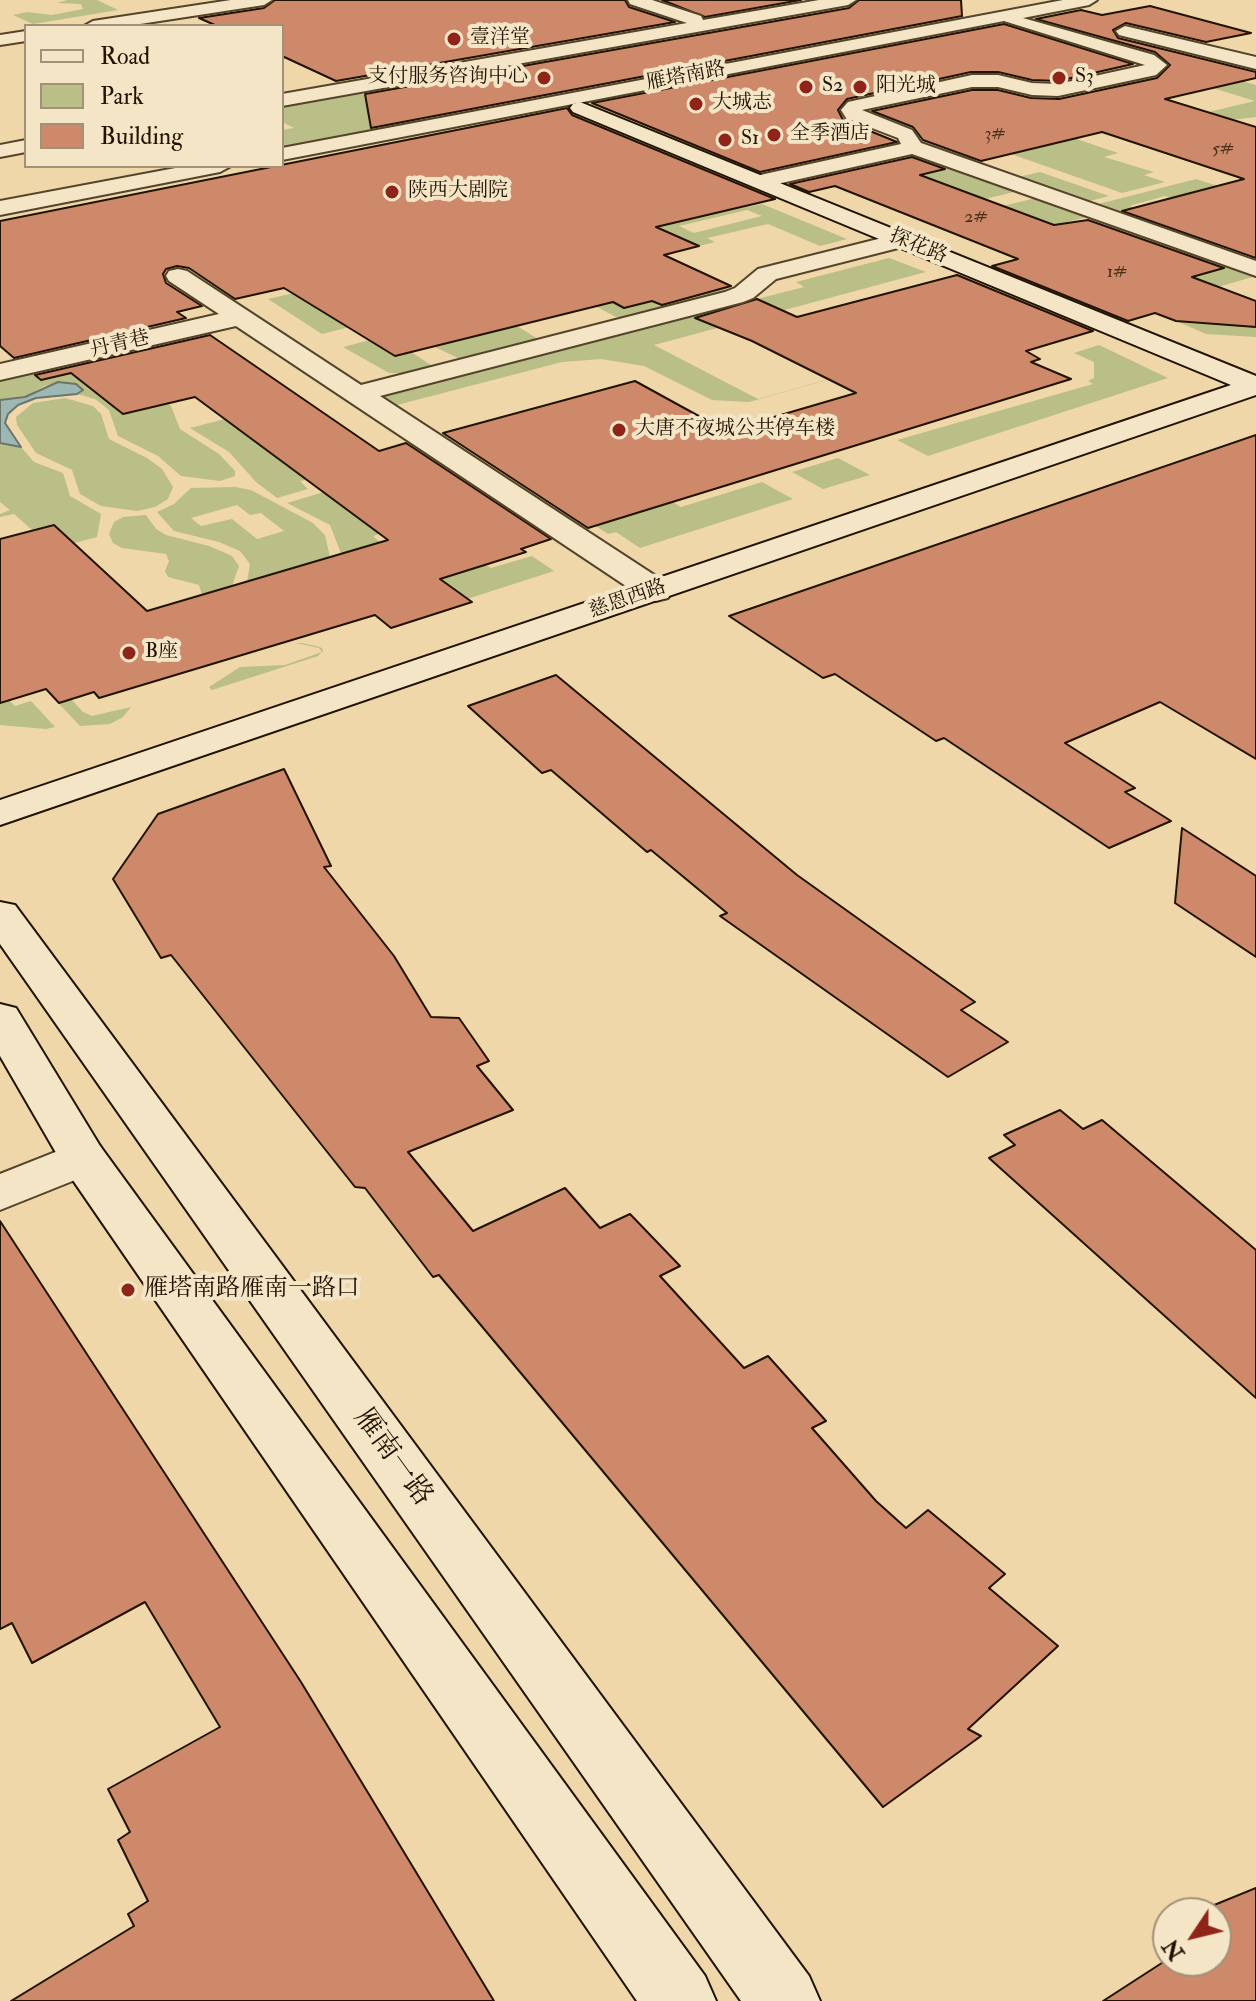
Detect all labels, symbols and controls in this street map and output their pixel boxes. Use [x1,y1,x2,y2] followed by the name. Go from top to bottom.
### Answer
[24,24,284,168] legend
[470,27,530,51] place label: 壹洋堂
[445,30,463,48] marker: 壹洋堂
[100,41,150,72] text: Road
[644,58,728,96] street label: 雁塔南路
[368,66,528,90] place label: 支付服务咨询中心
[1075,66,1094,90] place label: S3
[535,69,553,87] marker: 支付服务咨询中心
[1050,69,1068,87] marker: S3
[822,75,843,99] place label: S2
[876,75,936,99] place label: 阳光城
[797,78,815,96] marker: S2
[851,78,869,96] marker: 阳光城
[100,81,144,112] text: Park
[712,92,772,116] place label: 大城志
[687,95,705,113] marker: 大城志
[100,121,183,152] text: Building
[790,123,870,147] place label: 全季酒店
[984,124,1006,146] house number: 3#
[765,126,783,144] marker: 全季酒店
[741,128,759,152] place label: S1
[716,131,734,149] marker: S1
[1212,139,1234,161] house number: 5#
[408,180,508,204] place label: 陕西大剧院
[383,183,401,201] marker: 陕西大剧院
[964,207,988,229] house number: 2#
[886,225,950,269] street label: 探花路
[1107,262,1127,284] house number: 1#
[88,327,152,363] street label: 丹青巷
[635,418,835,442] place label: 大唐不夜城公共停车楼
[610,421,628,439] marker: 大唐不夜城公共停车楼
[586,576,670,624] street label: 慈恩西路
[145,641,178,665] place label: B座
[120,644,138,662] marker: B座
[144,1276,360,1304] place label: 雁塔南路雁南一路口
[119,1281,137,1299] marker: 雁塔南路雁南一路口
[345,1403,439,1513] street label: 雁南一路
[1152,1897,1232,1977] north arrow
[1157,1934,1191,1966] text: N

